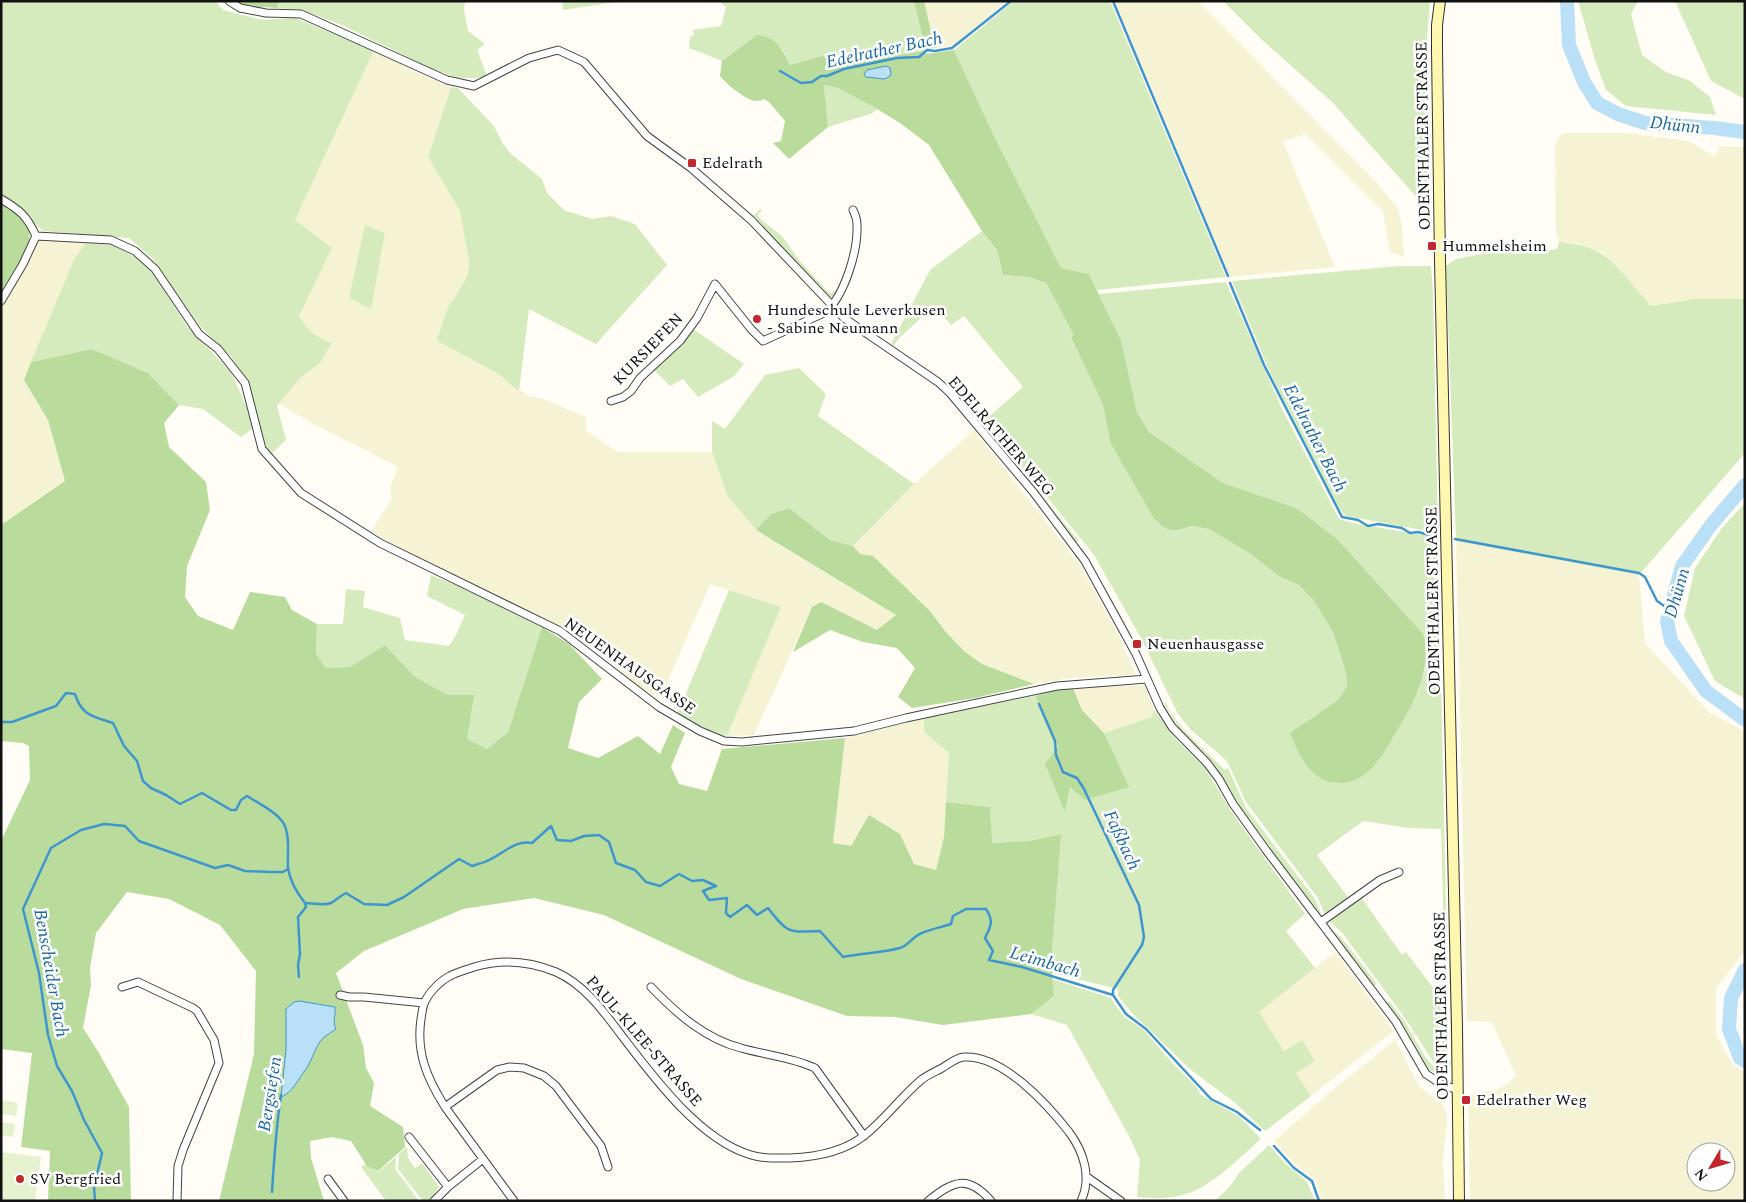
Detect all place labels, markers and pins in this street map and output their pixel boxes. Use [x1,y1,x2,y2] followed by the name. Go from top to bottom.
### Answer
[702,151,763,175] place label: Edelrath
[686,157,698,169] marker: Edelrath
[1442,234,1547,258] place label: Hummelsheim
[1426,240,1438,252] marker: Hummelsheim
[767,298,946,340] place label: Hundeschule Leverkusen - Sabine Neumann
[751,313,763,325] marker: Hundeschule Leverkusen - Sabine Neumann
[1147,632,1264,656] place label: Neuenhausgasse
[1131,638,1143,650] marker: Neuenhausgasse
[1476,1088,1587,1112] place label: Edelrather Weg
[1460,1094,1472,1106] marker: Edelrather Weg
[30,1167,121,1191] place label: SV Bergfried
[14,1173,26,1185] marker: SV Bergfried

